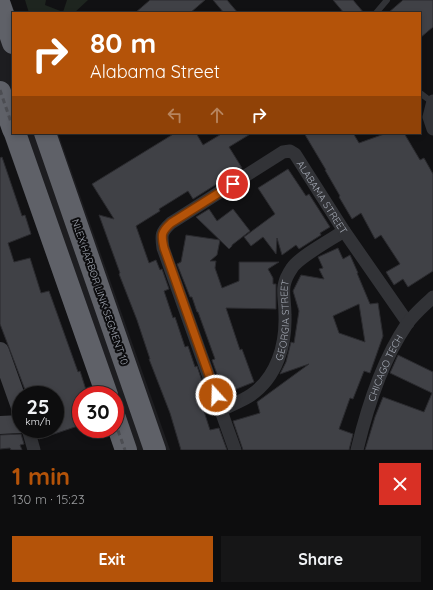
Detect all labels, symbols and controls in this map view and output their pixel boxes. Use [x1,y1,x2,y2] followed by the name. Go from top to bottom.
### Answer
[90,25,156,60] text: 80 m
[24,28,76,80] icon: right
[90,60,220,83] text: Alabama Street
[164,104,186,126] icon: left
[206,104,228,126] icon: ahead
[248,104,270,126] icon: right
[294,158,351,236] street label: ALABAMA STREET
[216,167,250,201] pin
[222,173,244,195] icon: arrive
[69,217,131,367] street label: NLEX HARBOR LINK SEGMENT 10
[272,278,292,362] street label: GEORGIA STREET
[365,332,406,403] street label: CHICAGO TECH
[195,374,237,416] position arrow
[72,386,124,438] speed limit sign: 30
[27,394,49,419] text: 25
[25,415,51,428] text: km/h
[12,461,70,491] text: 1 min
[379,463,421,505] button: close
[12,491,85,507] text: 130 m · 15:23
[12,536,213,582] button: Exit
[221,536,421,582] button: Share

